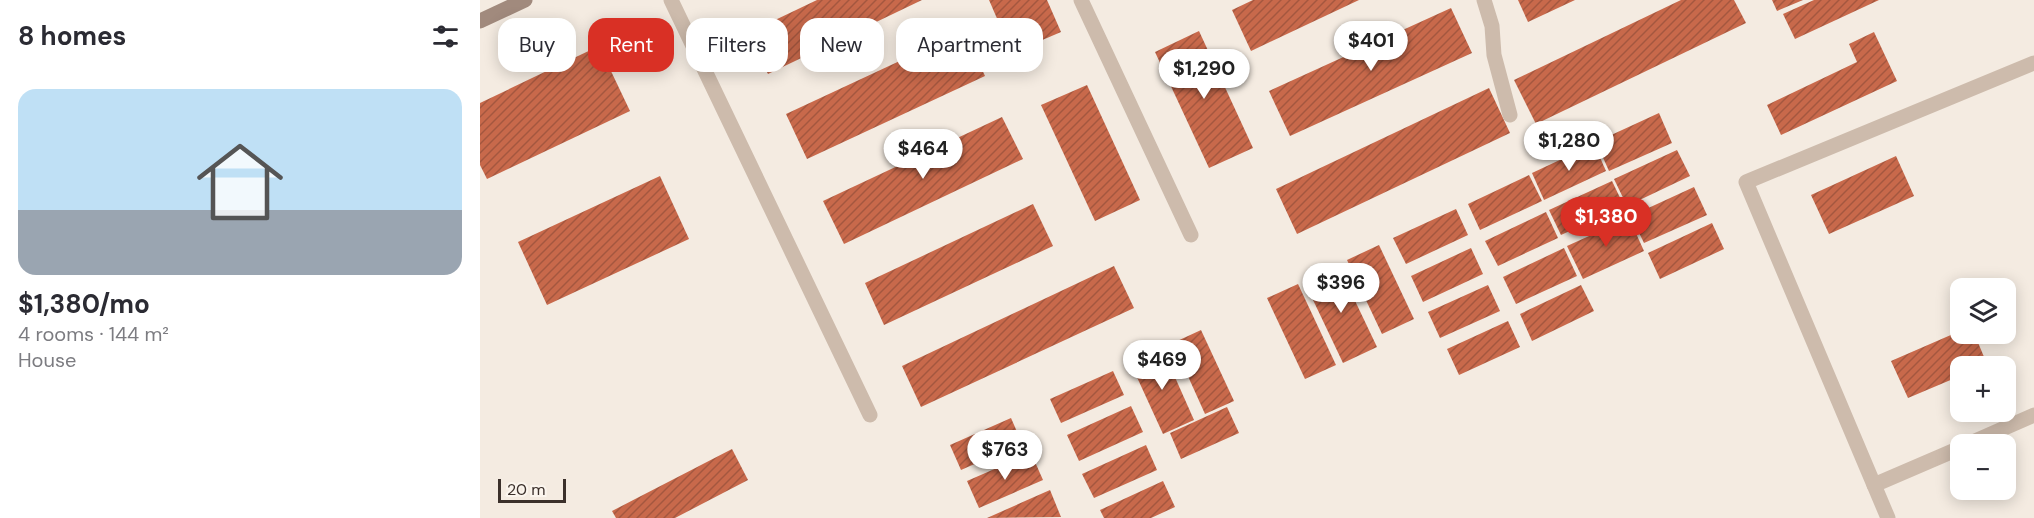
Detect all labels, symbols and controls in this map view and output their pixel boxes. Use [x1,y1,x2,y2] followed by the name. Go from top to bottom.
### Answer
[498,18,576,72] chip: Buy
[588,18,674,72] chip: Rent
[686,18,788,72] chip: Filters
[800,18,884,72] chip: New
[896,18,1043,72] chip: Apartment
[18,19,126,53] text: 8 homes
[429,20,462,53] icon: filters
[1335,21,1407,72] pin: $401
[1348,27,1394,53] text: $401
[1155,49,1253,100] pin: $1,290
[1173,55,1235,81] text: $1,290
[1520,121,1618,172] pin: $1,280
[1538,127,1600,153] text: $1,280
[186,128,294,236] icon: home
[887,129,959,180] pin: $464
[898,135,948,161] text: $464
[1557,197,1655,248] pin: $1,380
[1574,203,1638,229] text: $1,380
[1305,263,1377,314] pin: $396
[1316,269,1366,295] text: $396
[1950,278,2016,500] map controls
[1950,278,2016,344] button: layers
[18,287,150,321] text: $1,380/mo
[18,321,169,347] text: 4 rooms · 144 m²
[1126,340,1198,391] pin: $469
[1137,346,1187,372] text: $469
[18,347,76,373] text: House
[1950,356,2016,422] button: +
[969,430,1041,481] pin: $763
[1950,434,2016,500] button: −
[981,436,1029,462] text: $763
[498,476,566,504] scale bar
[507,479,546,500] text: 20 m

